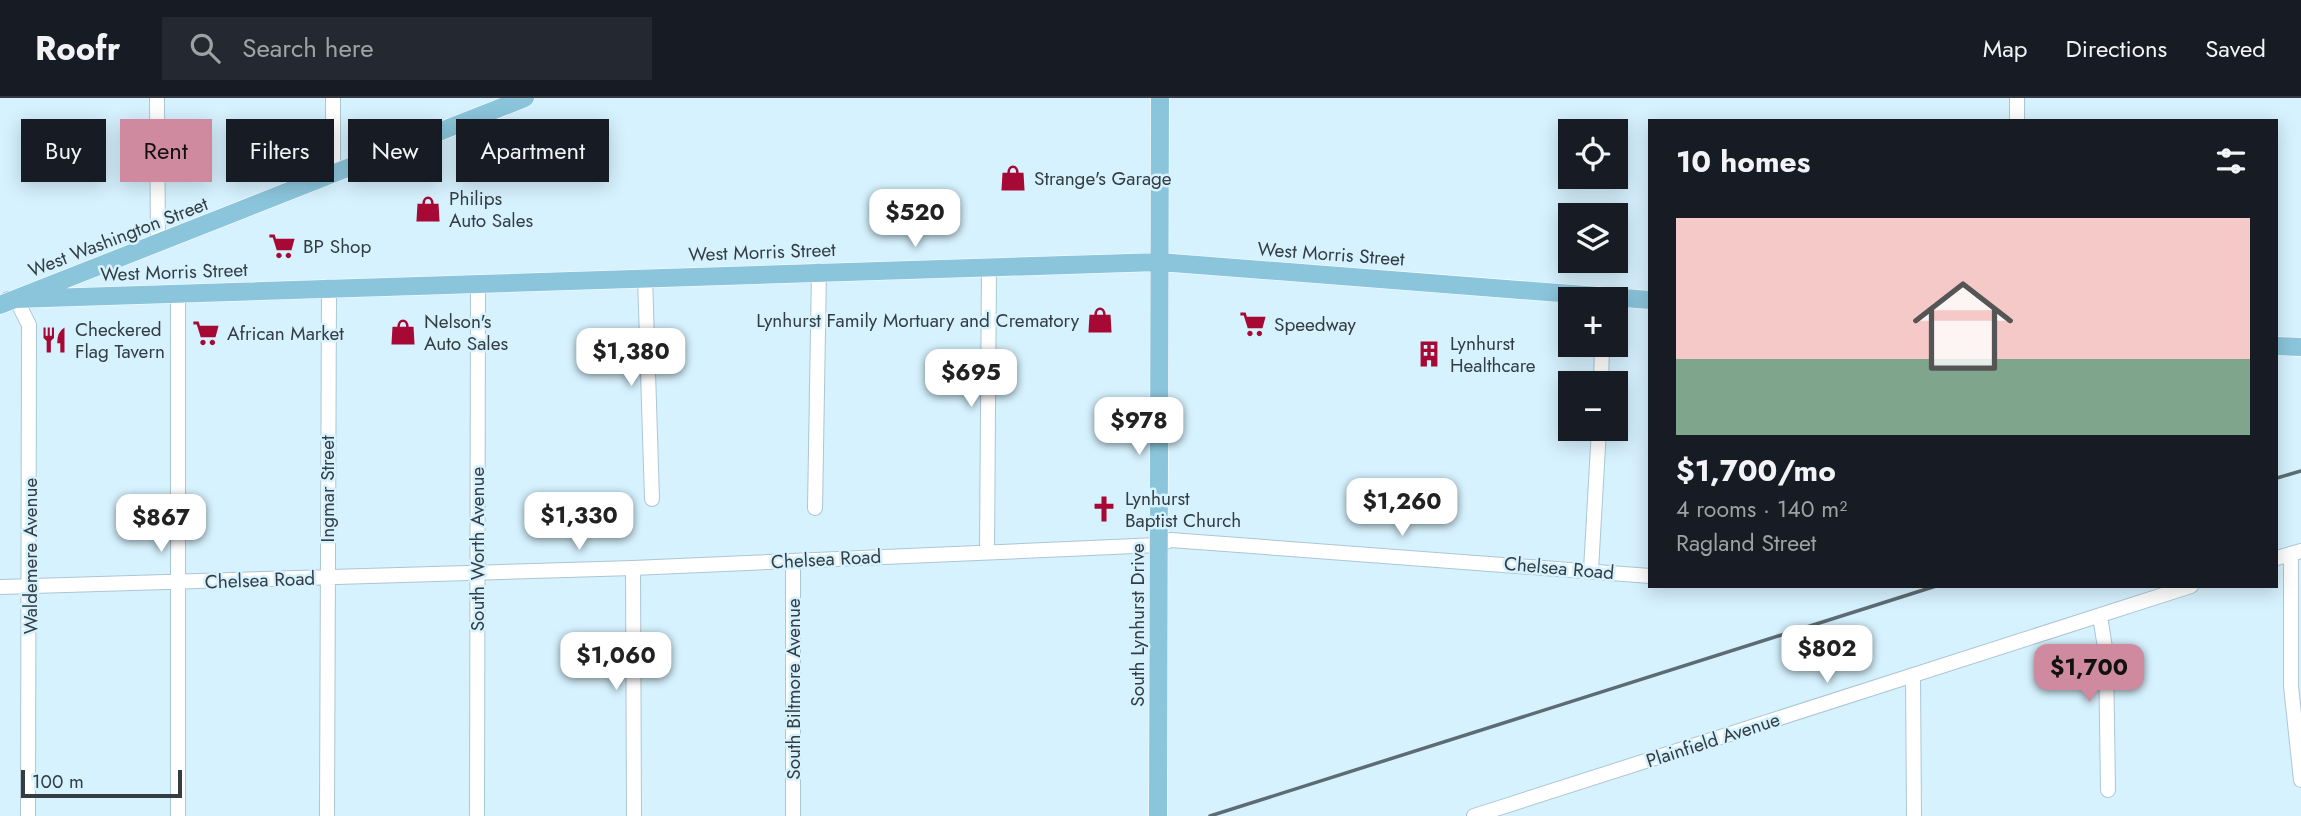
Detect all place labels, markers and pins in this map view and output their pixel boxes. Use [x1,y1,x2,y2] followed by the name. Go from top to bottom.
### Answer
[998,163,1028,193] shop icon: Strange's Garage
[1034,165,1172,192] place label: Strange's Garage
[449,185,533,234] place label: Philips Auto Sales
[874,190,956,249] pin: $520
[413,194,443,224] shop icon: Philips Auto Sales
[267,231,297,261] supermarket icon: BP Shop
[303,233,371,260] place label: BP Shop
[1085,305,1115,335] shop icon: Lynhurst Family Mortuary and Crematory
[756,307,1080,334] place label: Lynhurst Family Mortuary and Crematory
[424,308,508,357] place label: Nelson's Auto Sales
[1238,309,1268,339] supermarket icon: Speedway
[1274,311,1357,338] place label: Speedway
[75,316,165,365] place label: Checkered Flag Tavern
[388,317,418,347] shop icon: Nelson's Auto Sales
[191,318,221,348] supermarket icon: African Market
[227,320,344,347] place label: African Market
[39,325,69,355] restaurant icon: Checkered Flag Tavern
[574,328,688,388] pin: $1,380
[1450,330,1536,379] place label: Lynhurst Healthcare
[1414,339,1444,369] building icon: Lynhurst Healthcare
[930,350,1012,409] pin: $695
[1098,398,1180,457] pin: $978
[1345,478,1459,538] pin: $1,260
[1125,485,1241,534] place label: Lynhurst Baptist Church
[522,492,636,552] pin: $1,330
[120,494,202,554] pin: $867
[1089,494,1119,524] church icon: Lynhurst Baptist Church
[1786,626,1868,685] pin: $802
[559,632,673,692] pin: $1,060
[2032,644,2146,704] pin: $1,700

